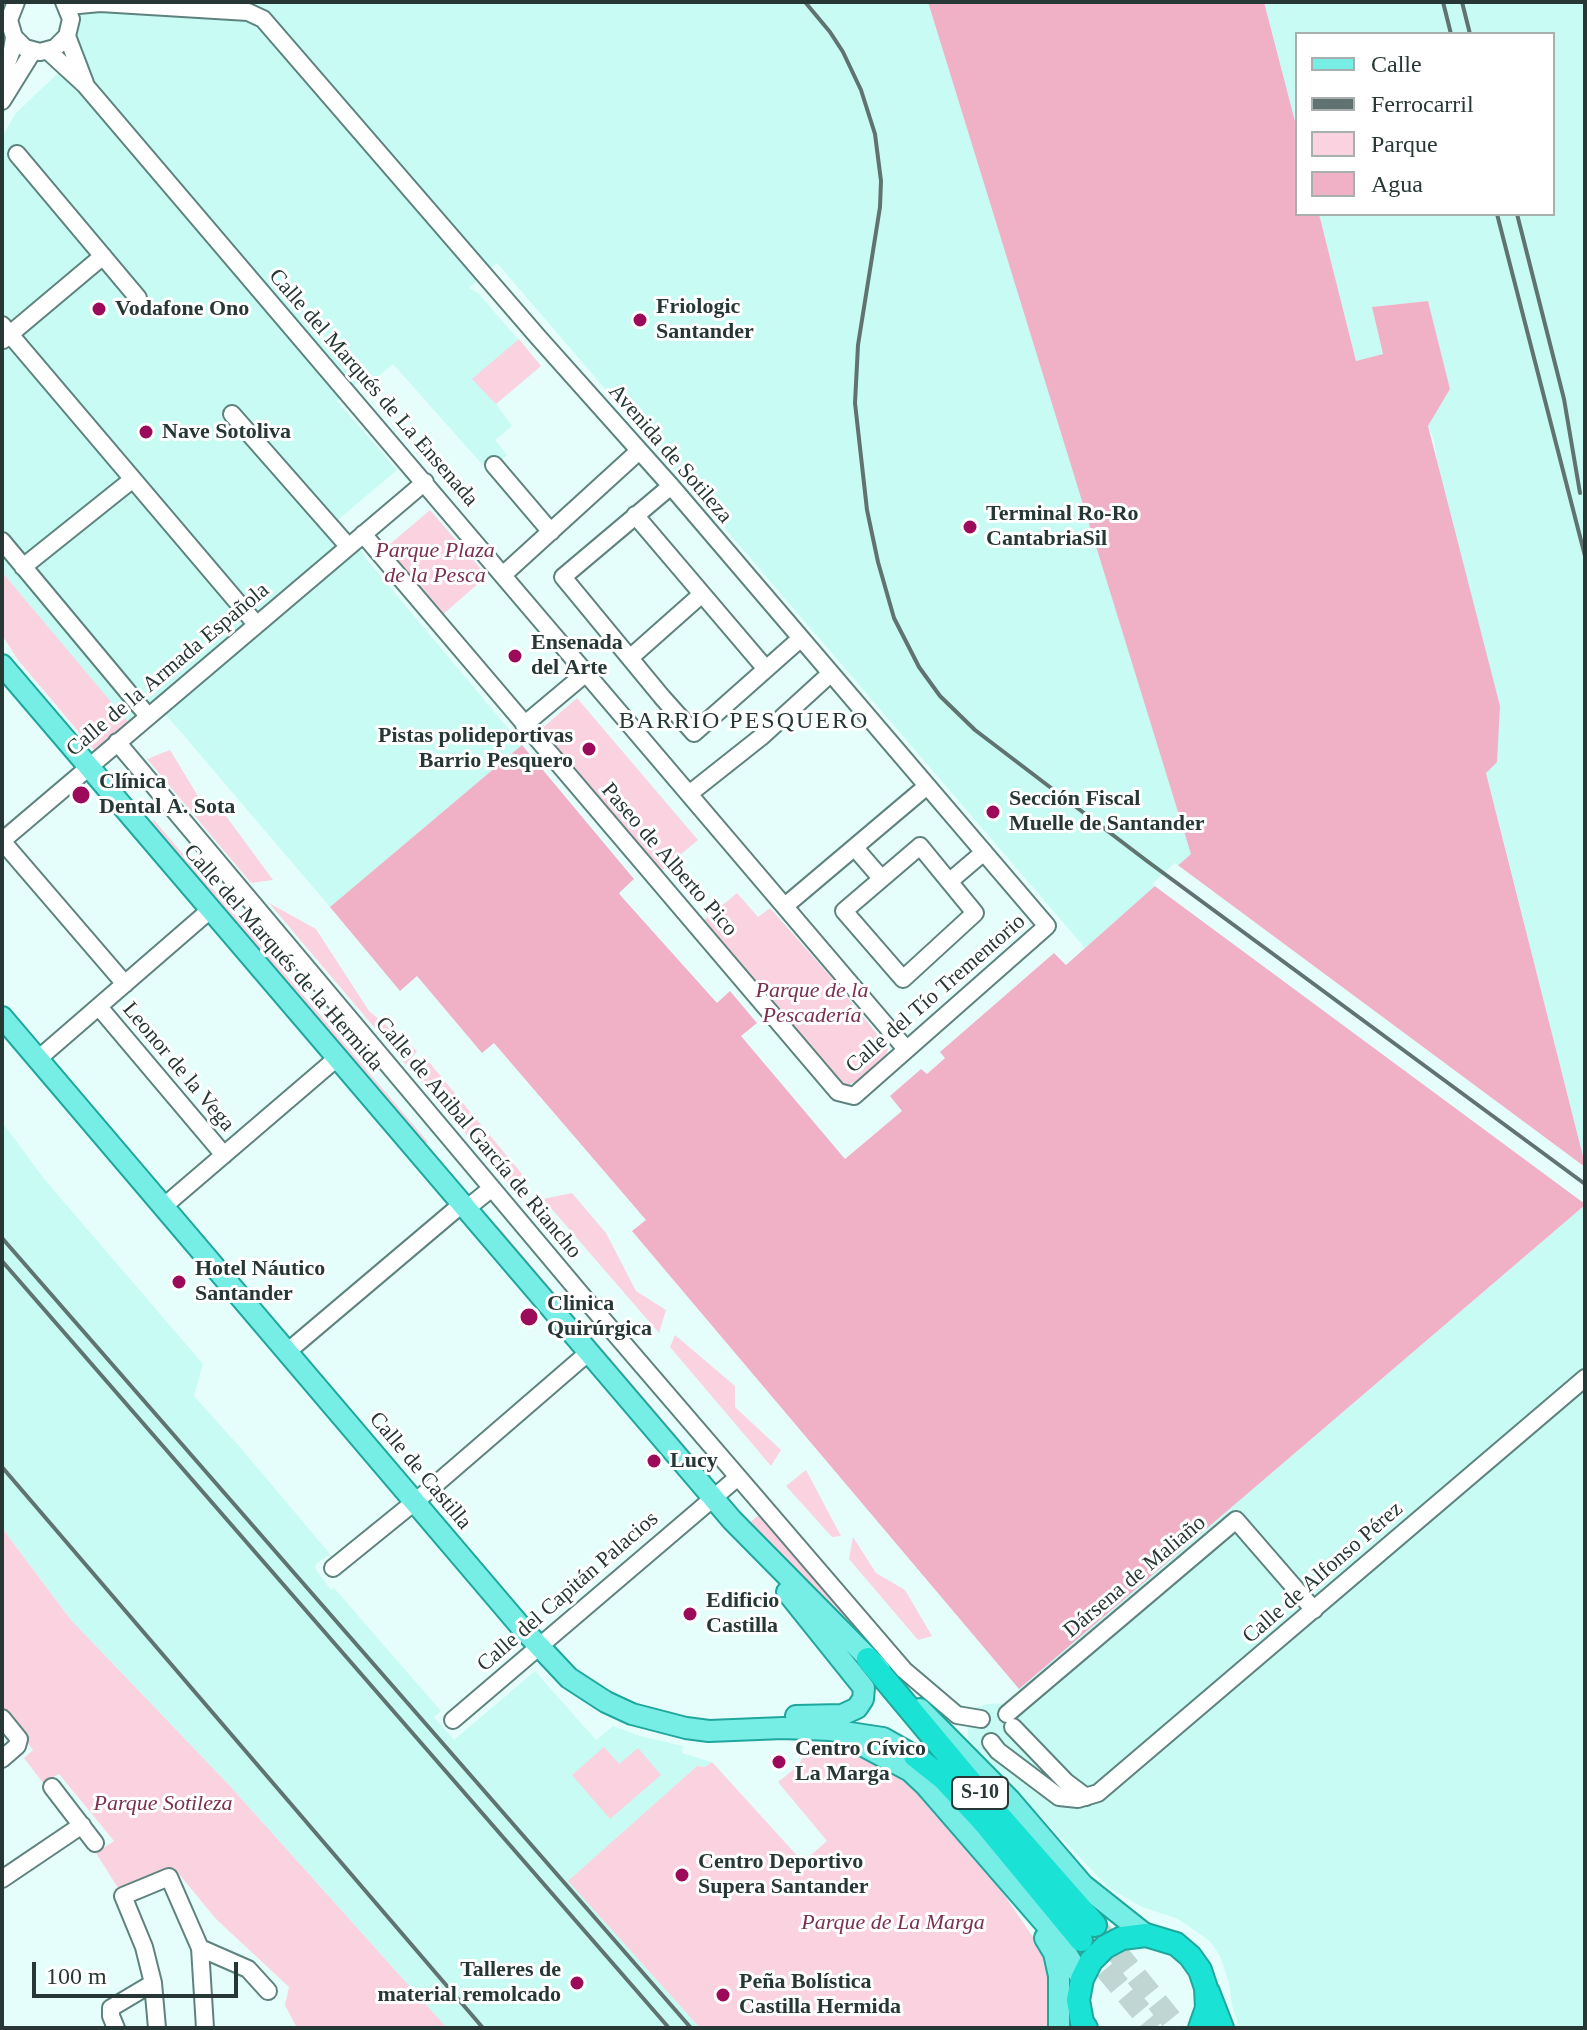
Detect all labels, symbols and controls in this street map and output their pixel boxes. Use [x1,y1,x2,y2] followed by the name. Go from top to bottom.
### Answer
[1295,32,1555,216] legend
[1371,51,1422,77] text: Calle
[1371,91,1474,117] text: Ferrocarril
[1371,131,1438,157] text: Parque
[1371,171,1423,197] text: Agua
[263,264,483,512] street label: Calle del Marqués de La Ensenada
[656,294,754,346] place label: Friologic Santander
[115,296,249,322] place label: Vodafone Ono
[90,300,108,318] marker: Vodafone Ono
[631,311,649,329] marker: Friologic Santander
[602,379,738,529] street label: Avenida de Sotileza
[162,419,291,445] place label: Nave Sotoliva
[137,423,155,441] marker: Nave Sotoliva
[986,501,1139,552] place label: Terminal Ro-Ro CantabriaSil
[961,518,979,536] marker: Terminal Ro-Ro CantabriaSil
[375,538,495,590] park label: Parque Plaza de la Pesca
[61,577,275,763] street label: Calle de la Armada Española
[531,630,623,682] place label: Ensenada del Arte
[506,647,524,665] marker: Ensenada del Arte
[619,708,869,736] district label: BARRIO PESQUERO
[378,723,573,774] place label: Pistas polideportivas Barrio Pesquero
[580,740,598,758] marker: Pistas polideportivas Barrio Pesquero
[99,769,235,820] place label: Clínica Dental A. Sota
[595,778,743,942] street label: Paseo de Alberto Pico
[70,784,92,806] marker: Clínica Dental A. Sota
[1009,786,1205,838] place label: Sección Fiscal Muelle de Santander
[984,803,1002,821] marker: Sección Fiscal Muelle de Santander
[177,839,389,1077] street label: Calle del Marqués de la Hermida
[841,909,1031,1079] street label: Calle del Tío Trementorio
[756,978,868,1030] park label: Parque de la Pescadería
[116,997,240,1137] street label: Leonor de la Vega
[369,1012,587,1264] street label: Calle de Anibal García de Riancho
[195,1256,325,1308] place label: Hotel Náutico Santander
[170,1273,188,1291] marker: Hotel Náutico Santander
[547,1291,652,1342] place label: Clinica Quirúrgica
[518,1306,540,1328] marker: Clinica Quirúrgica
[363,1407,477,1535] street label: Calle de Castilla
[670,1448,718,1474] place label: Lucy
[645,1452,663,1470] marker: Lucy
[1238,1496,1408,1650] street label: Calle de Alfonso Pérez
[472,1506,664,1678] street label: Calle del Capitán Palacios
[1059,1510,1211,1644] street label: Dársena de Maliaño
[706,1588,779,1640] place label: Edificio Castilla
[681,1605,699,1623] marker: Edificio Castilla
[795,1736,926,1788] place label: Centro Cívico La Marga
[770,1753,788,1771] marker: Centro Cívico La Marga
[952,1777,1008,1809] road number: S-10
[93,1791,233,1817] park label: Parque Sotileza
[698,1849,869,1900] place label: Centro Deportivo Supera Santander
[673,1866,691,1884] marker: Centro Deportivo Supera Santander
[801,1910,985,1936] park label: Parque de La Marga
[36,1946,242,1996] scale bar
[378,1957,561,2008] place label: Talleres de material remolcado
[46,1963,107,1989] text: 100 m
[739,1969,901,2020] place label: Peña Bolística Castilla Hermida
[568,1974,586,1992] marker: Talleres de material remolcado
[714,1986,732,2004] marker: Peña Bolística Castilla Hermida

